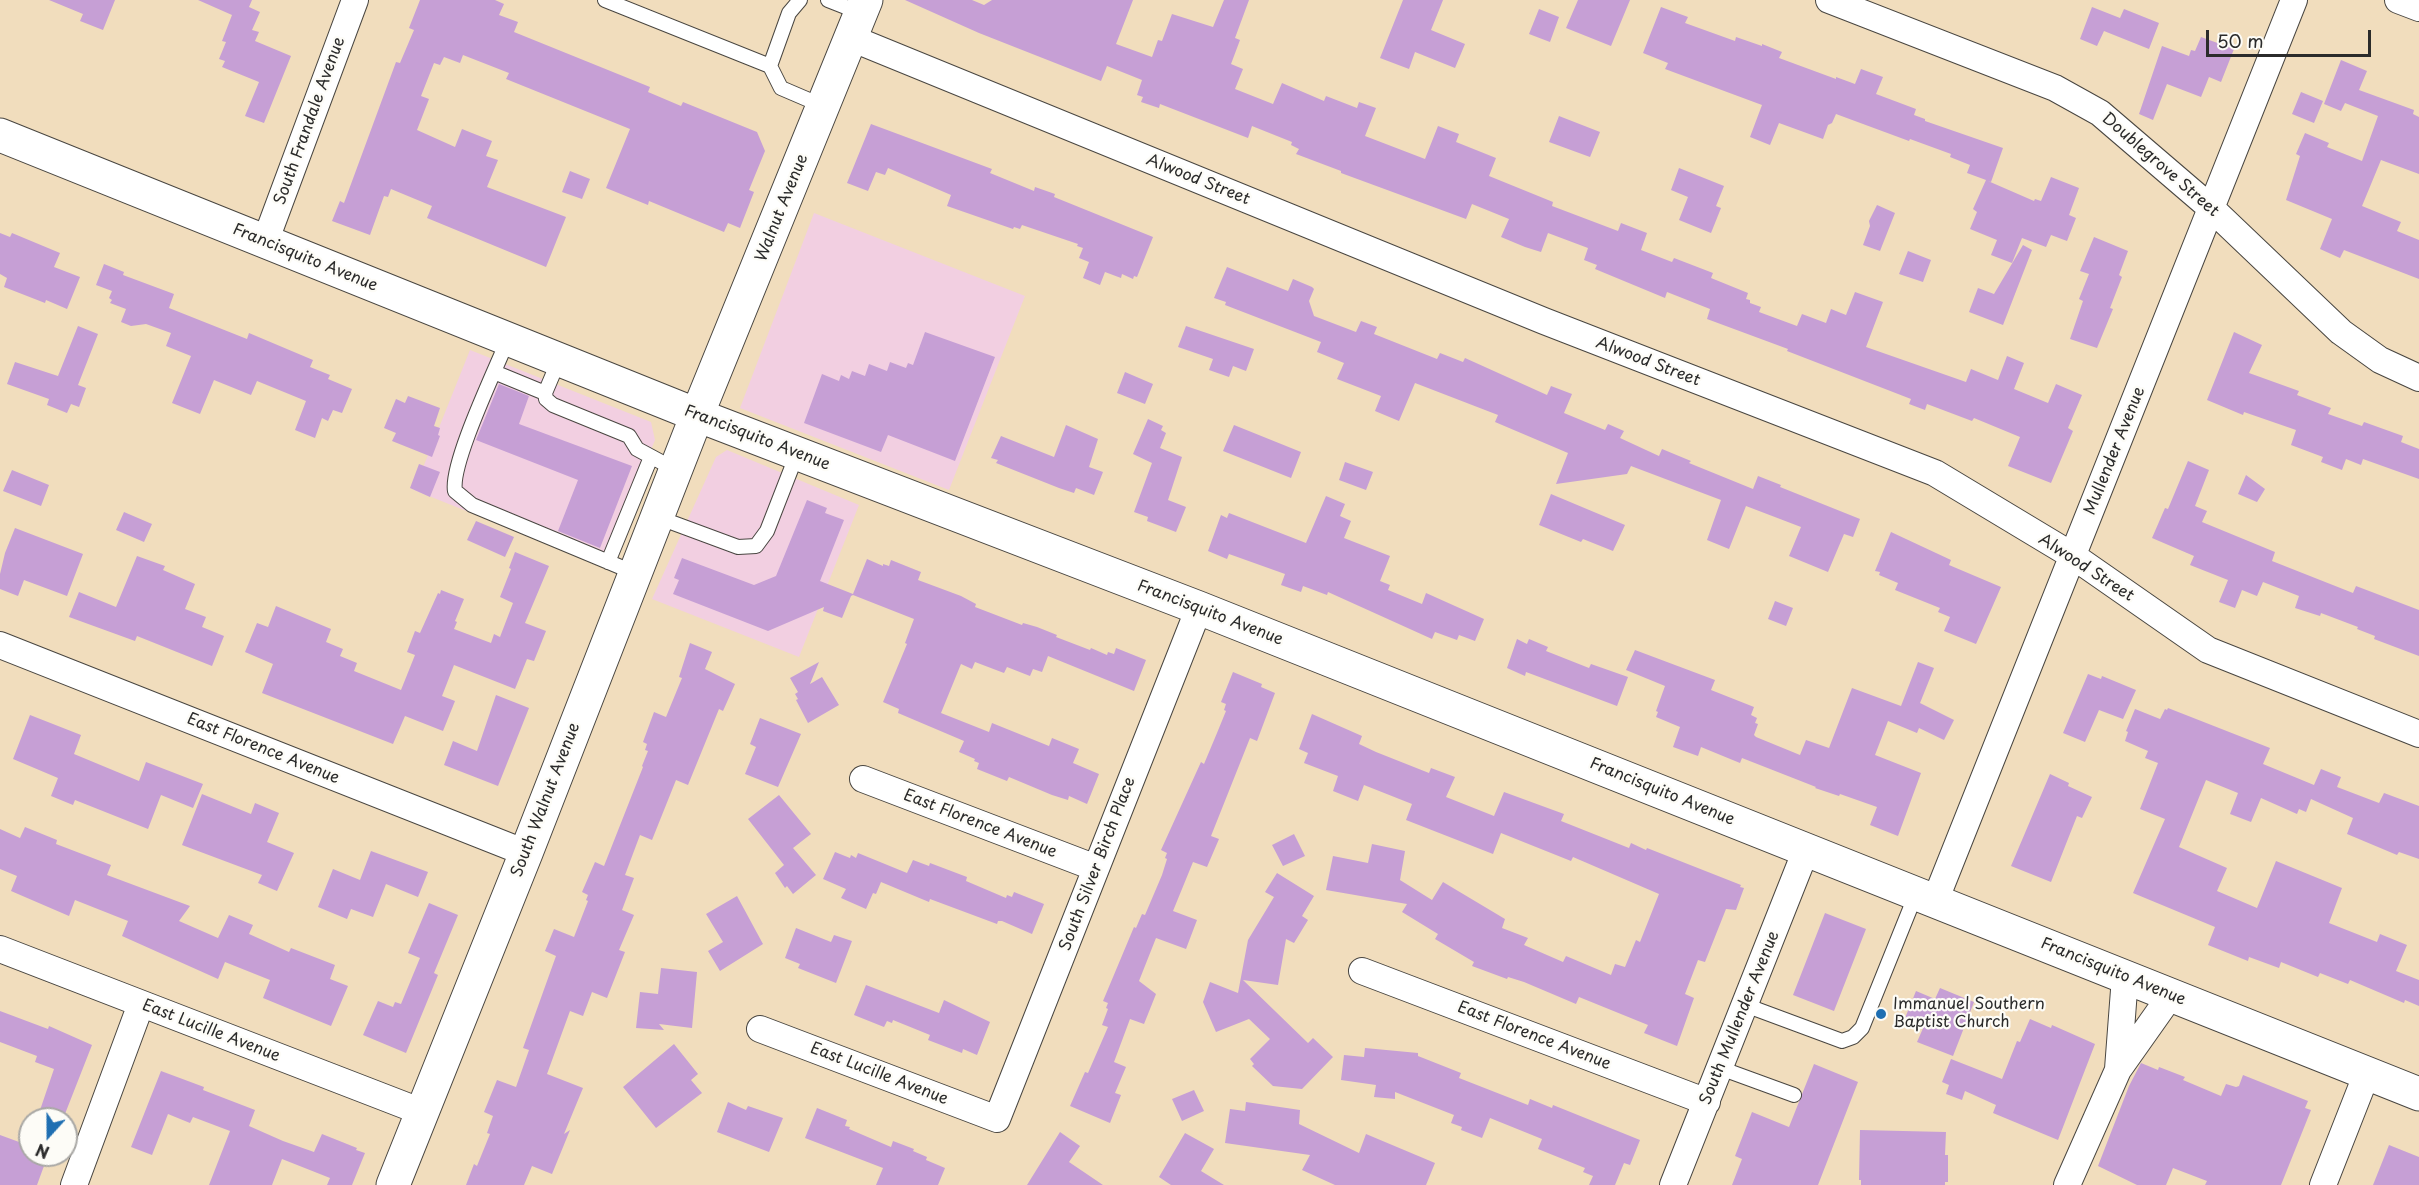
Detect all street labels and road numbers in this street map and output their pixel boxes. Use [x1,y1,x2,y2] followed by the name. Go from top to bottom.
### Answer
[271,34,349,208] street label: South Frandale Avenue
[2097,109,2223,221] street label: Doublegrove Street
[1143,150,1253,210] street label: Alwood Street
[752,151,812,265] street label: Walnut Avenue
[230,220,380,296] street label: Francisquito Avenue
[1593,333,1703,391] street label: Alwood Street
[2081,384,2149,518] street label: Mullender Avenue
[681,401,833,475] street label: Francisquito Avenue
[2035,530,2137,606] street label: Alwood Street
[1134,576,1286,650] street label: Francisquito Avenue
[184,710,342,788] street label: East Florence Avenue
[508,720,584,880] street label: South Walnut Avenue
[1587,754,1737,830] street label: Francisquito Avenue
[1056,774,1140,954] street label: South Silver Birch Place
[901,786,1059,862] street label: East Florence Avenue
[1696,928,1784,1108] street label: South Mullender Avenue
[2038,934,2188,1010] street label: Francisquito Avenue
[139,996,283,1066] street label: East Lucille Avenue
[1455,998,1613,1074] street label: East Florence Avenue
[807,1039,951,1109] street label: East Lucille Avenue

